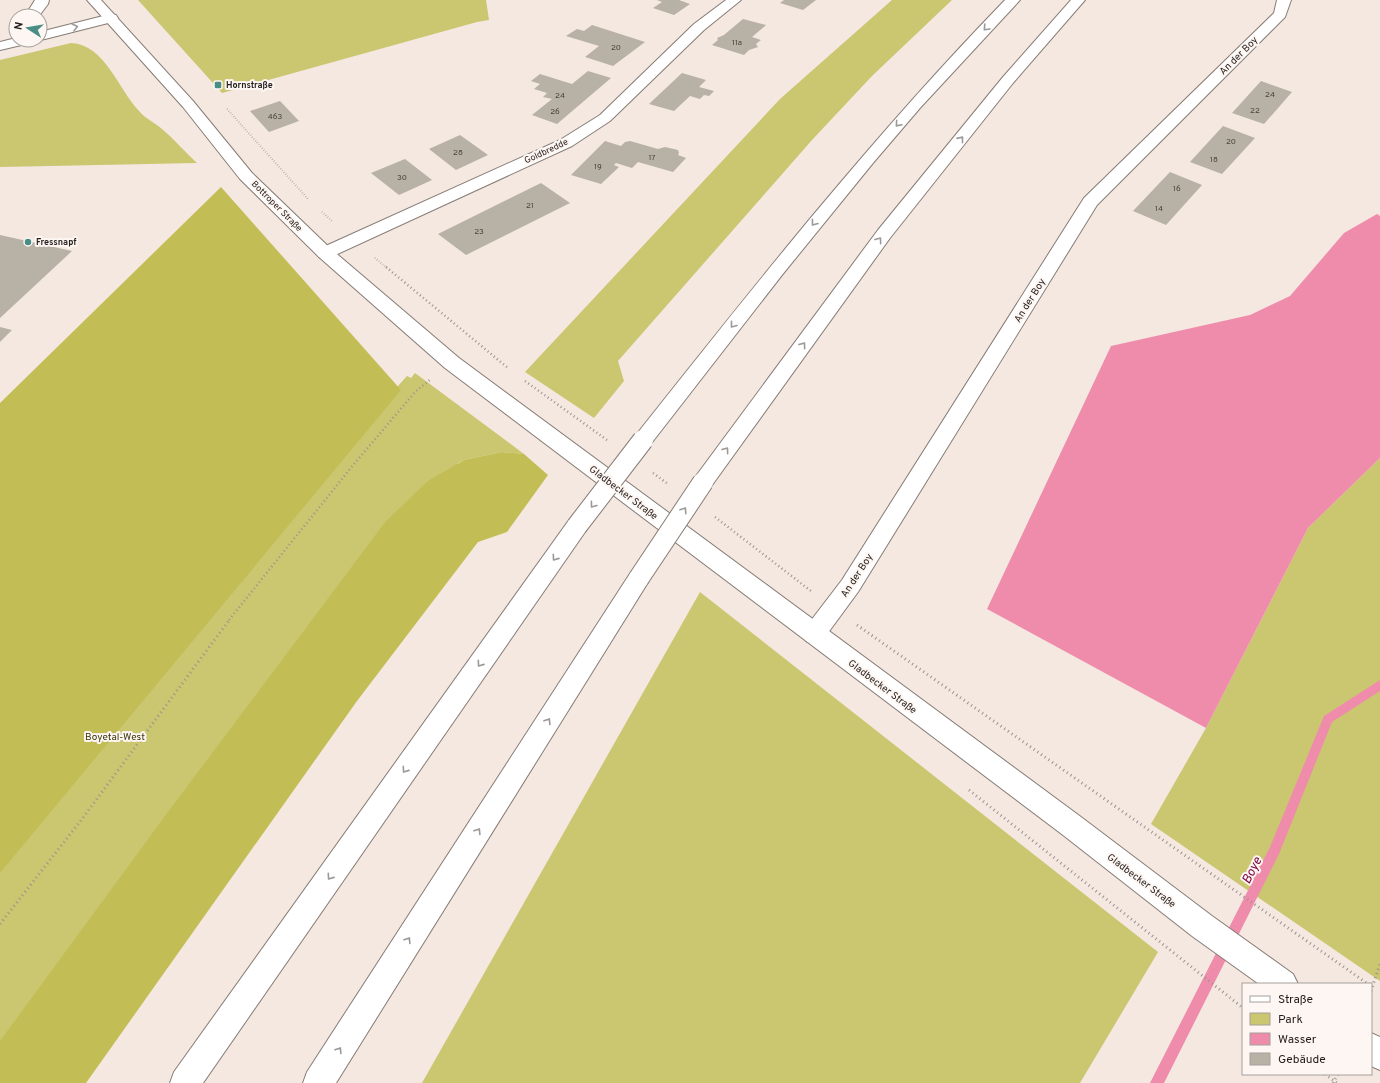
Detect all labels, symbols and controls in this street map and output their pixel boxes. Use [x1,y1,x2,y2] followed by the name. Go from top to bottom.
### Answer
[8,8,48,48] north arrow
[12,21,27,31] text: N
[72,23,79,32] one-way arrow
[983,23,990,31] one-way arrow
[1217,34,1261,78] street label: An der Boy
[732,38,742,48] house number: 11a
[611,43,621,53] house number: 20
[213,80,223,90] marker: Hornstraße
[226,80,273,91] place label: Hornstraße
[1265,90,1275,100] house number: 24
[555,91,565,101] house number: 24
[1250,106,1260,116] house number: 22
[550,107,560,117] house number: 26
[268,112,282,122] house number: 463
[896,120,903,127] one-way arrow
[523,136,570,166] street label: Goldbredde
[956,136,963,143] one-way arrow
[1226,137,1236,147] house number: 20
[453,148,463,158] house number: 28
[648,153,656,163] house number: 17
[1210,155,1218,165] house number: 18
[594,162,602,172] house number: 19
[397,173,407,183] house number: 30
[249,179,304,234] street label: Bottroper Straße
[1173,184,1181,194] house number: 16
[526,201,534,211] house number: 21
[1155,204,1163,214] house number: 14
[812,219,819,226] one-way arrow
[474,227,484,237] house number: 23
[23,237,33,247] marker: Fressnapf
[36,237,77,248] place label: Fressnapf
[874,237,882,244] one-way arrow
[1012,276,1049,325] street label: An der Boy
[731,321,738,328] one-way arrow
[798,342,805,349] one-way arrow
[721,447,729,454] one-way arrow
[586,463,660,523] street label: Gladbecker Straße
[591,500,598,507] one-way arrow
[679,508,686,515] one-way arrow
[838,551,876,600] street label: An der Boy
[552,554,560,561] one-way arrow
[845,657,919,717] street label: Gladbecker Straße
[477,660,485,667] one-way arrow
[543,718,551,725] one-way arrow
[85,731,145,744] park label: Boyetal-West
[403,766,410,773] one-way arrow
[473,828,480,835] one-way arrow
[1104,851,1178,911] street label: Gladbecker Straße
[1239,855,1266,887] water label: Boye
[327,873,335,880] one-way arrow
[404,937,411,944] one-way arrow
[1242,983,1372,1075] legend
[1278,992,1313,1008] text: Straße
[1278,1012,1303,1028] text: Park
[1278,1032,1317,1048] text: Wasser
[334,1047,341,1054] one-way arrow
[1278,1052,1326,1068] text: Gebäude

